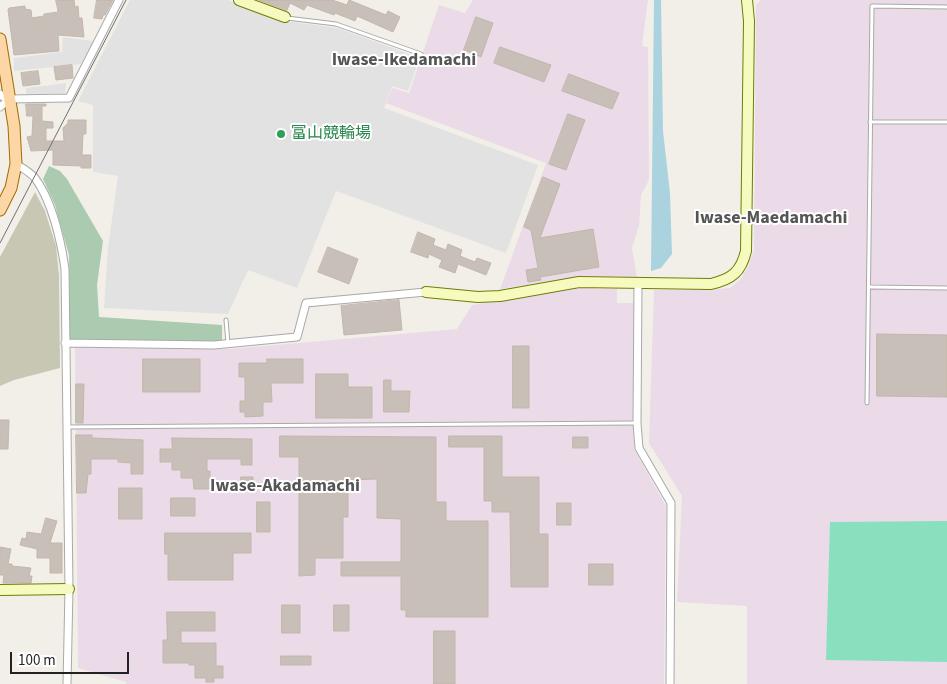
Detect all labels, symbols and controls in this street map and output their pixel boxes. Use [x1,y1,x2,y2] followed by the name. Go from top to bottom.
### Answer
[332,50,476,72] district label: Iwase-Ikedamachi
[291,124,371,144] place label: 富山競輪場
[275,128,287,140] marker: 富山競輪場
[694,208,848,230] district label: Iwase-Maedamachi
[210,476,360,498] district label: Iwase-Akadamachi
[12,642,131,674] scale bar
[18,650,56,671] text: 100 m

